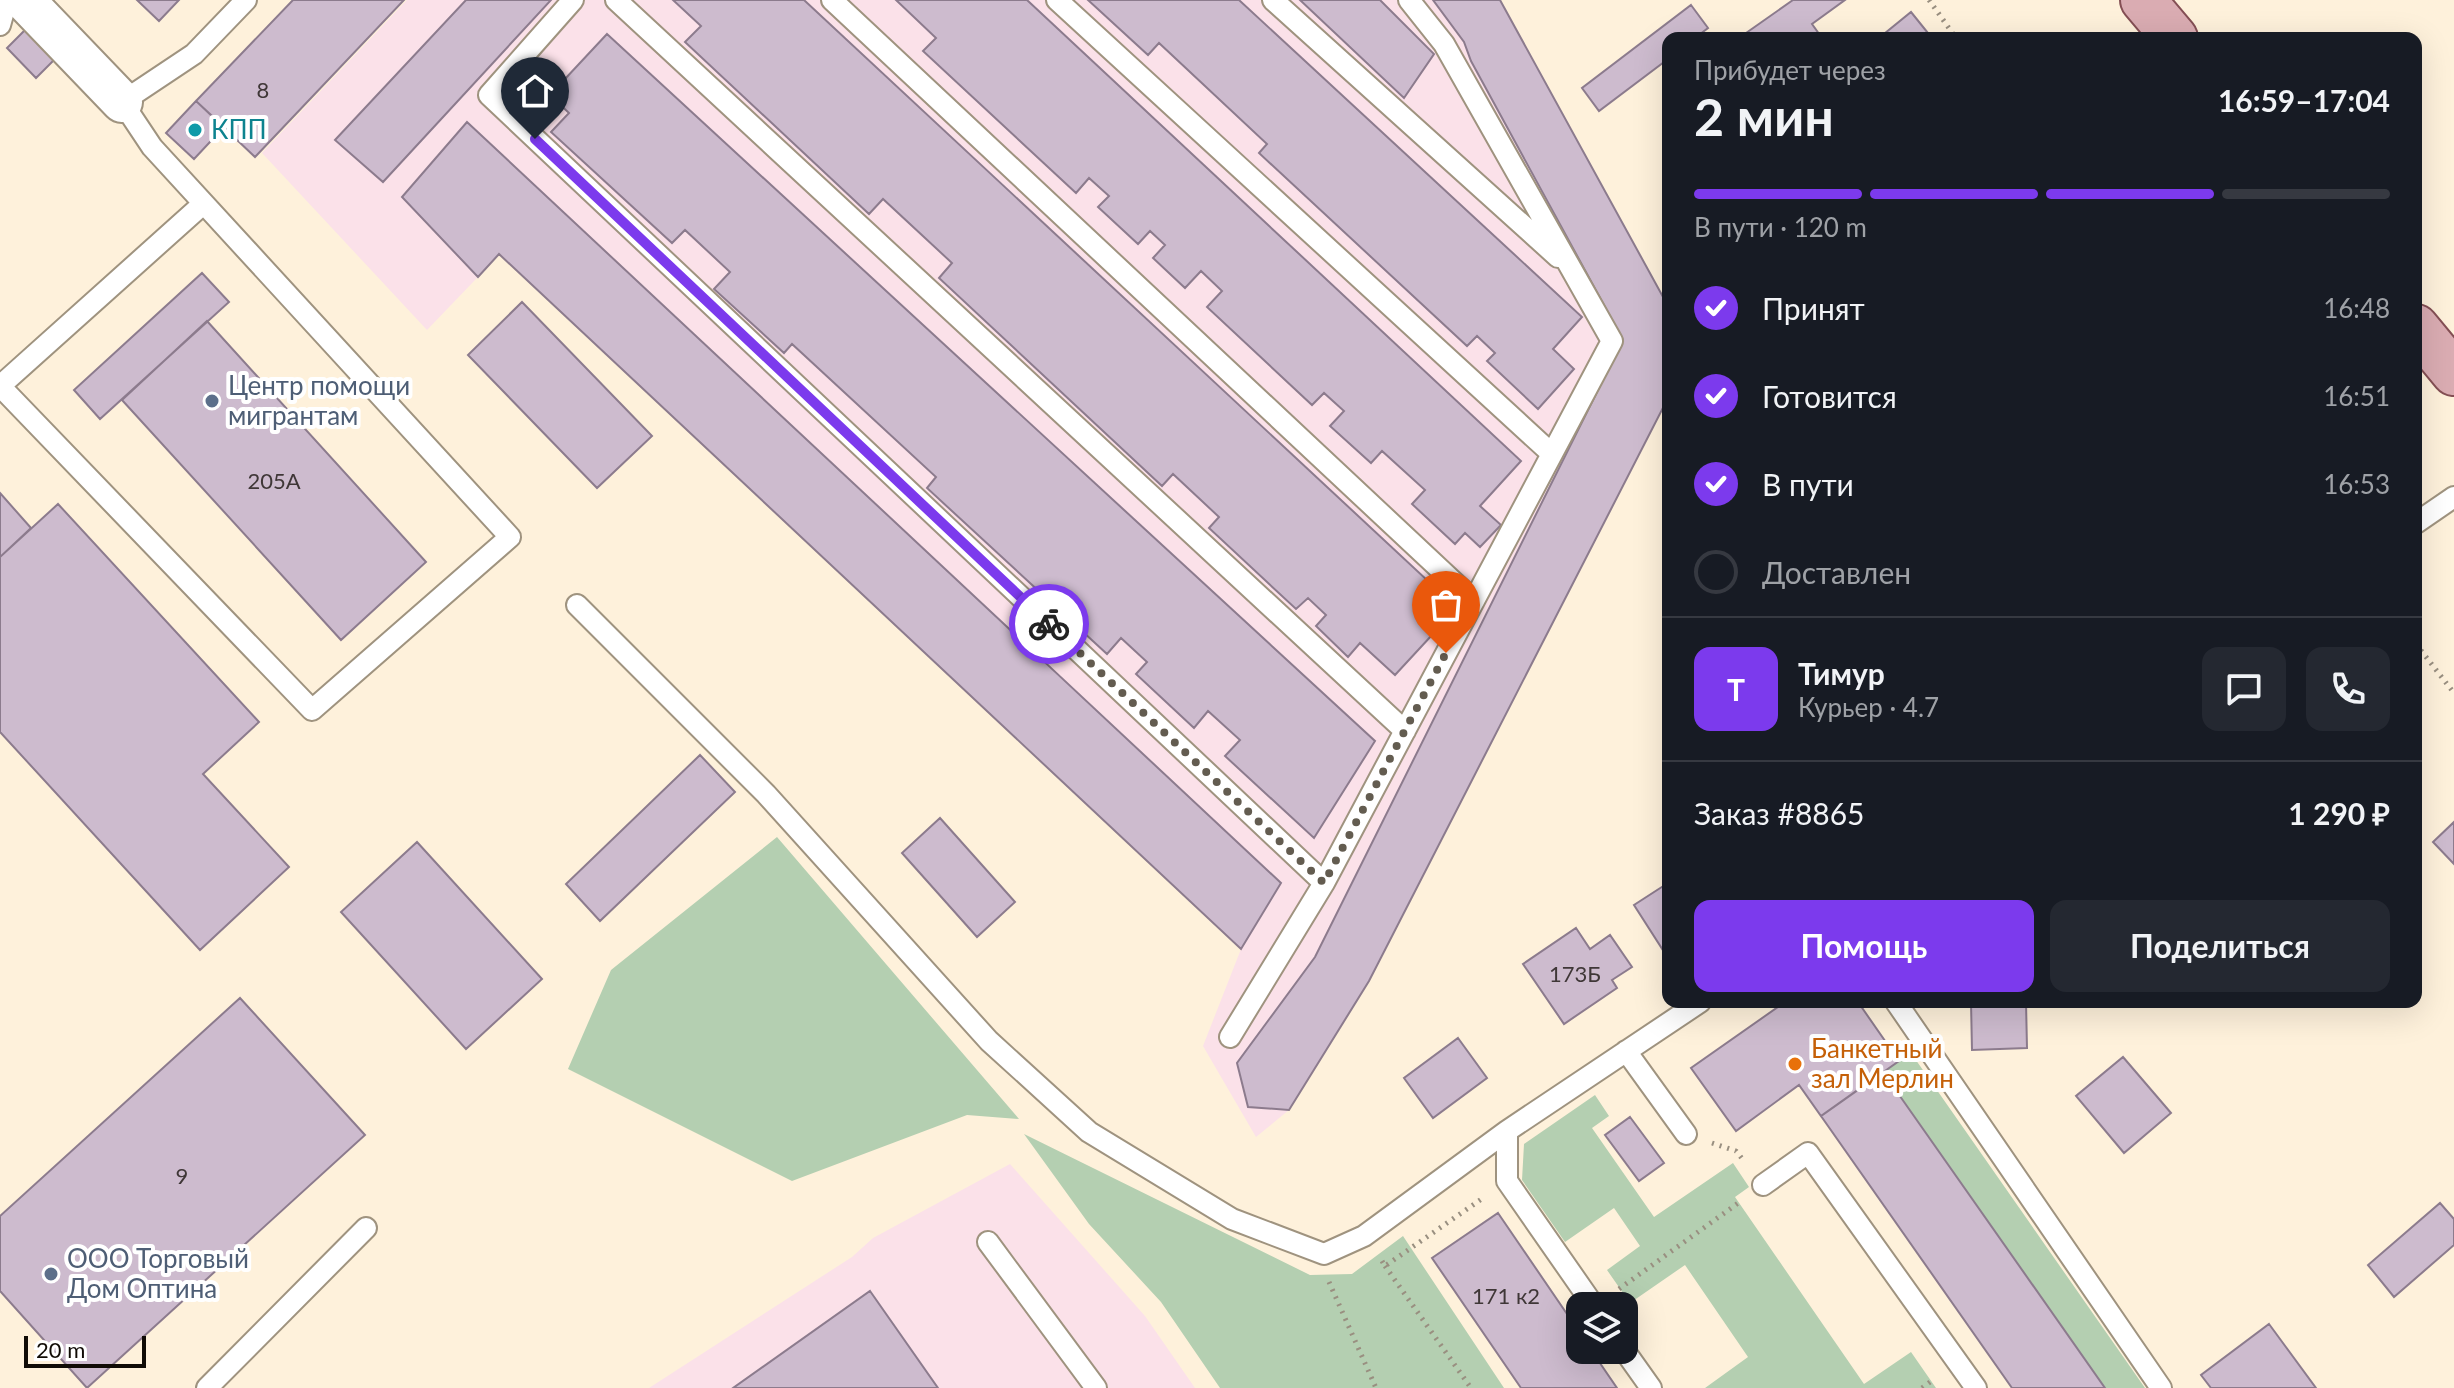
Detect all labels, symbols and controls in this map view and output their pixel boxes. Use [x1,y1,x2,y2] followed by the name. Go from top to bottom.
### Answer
[1694,54,1886,86] text: Прибудет через
[501,57,569,139] pin
[513,69,557,113] icon: home
[257,76,269,103] house number: 8
[2218,82,2390,118] text: 16:59–17:04
[1694,85,1834,147] text: 2 мин
[211,113,267,145] place label: КПП
[186,121,204,139] marker: КПП
[1694,211,1867,243] text: В пути · 120 m
[1694,286,1738,330] icon: check
[1762,290,1865,326] text: Принят
[2323,292,2390,324] text: 16:48
[228,369,410,431] place label: Центр помощи мигрантам
[1694,374,1738,418] icon: check
[1762,378,1897,414] text: Готовится
[2323,380,2390,412] text: 16:51
[203,392,221,410] marker: Центр помощи мигрантам
[1694,462,1738,506] icon: check
[1762,466,1854,502] text: В пути
[247,467,301,494] house number: 205А
[2323,468,2390,500] text: 16:53
[1762,554,1911,590] text: Доставлен
[1412,571,1480,653] pin
[1424,583,1468,627] icon: bag
[1009,584,1089,664] courier
[1027,602,1071,646] icon: bike
[2202,647,2286,731] button: chat
[2306,647,2390,731] button: phone
[1798,655,1885,691] text: Тимур
[1727,671,1745,707] text: Т
[1798,691,1939,723] text: Курьер · 4.7
[1694,795,1865,831] text: Заказ #8865
[2288,795,2390,831] text: 1 290 ₽
[1694,900,2034,992] button: Помощь
[2050,900,2390,992] button: Поделиться
[1549,960,1601,987] house number: 173Б
[1811,1032,1954,1094] place label: Банкетный зал Мерлин
[1786,1055,1804,1073] marker: Банкетный зал Мерлин
[176,1162,188,1189] house number: 9
[67,1242,249,1304] place label: ООО Торговый Дом Оптина
[42,1265,60,1283] marker: ООО Торговый Дом Оптина
[1472,1282,1540,1309] house number: 171 к2
[1566,1292,1638,1364] map controls
[1566,1292,1638,1364] button: layers
[24,1332,146,1368] scale bar
[36,1336,85,1363] text: 20 m

